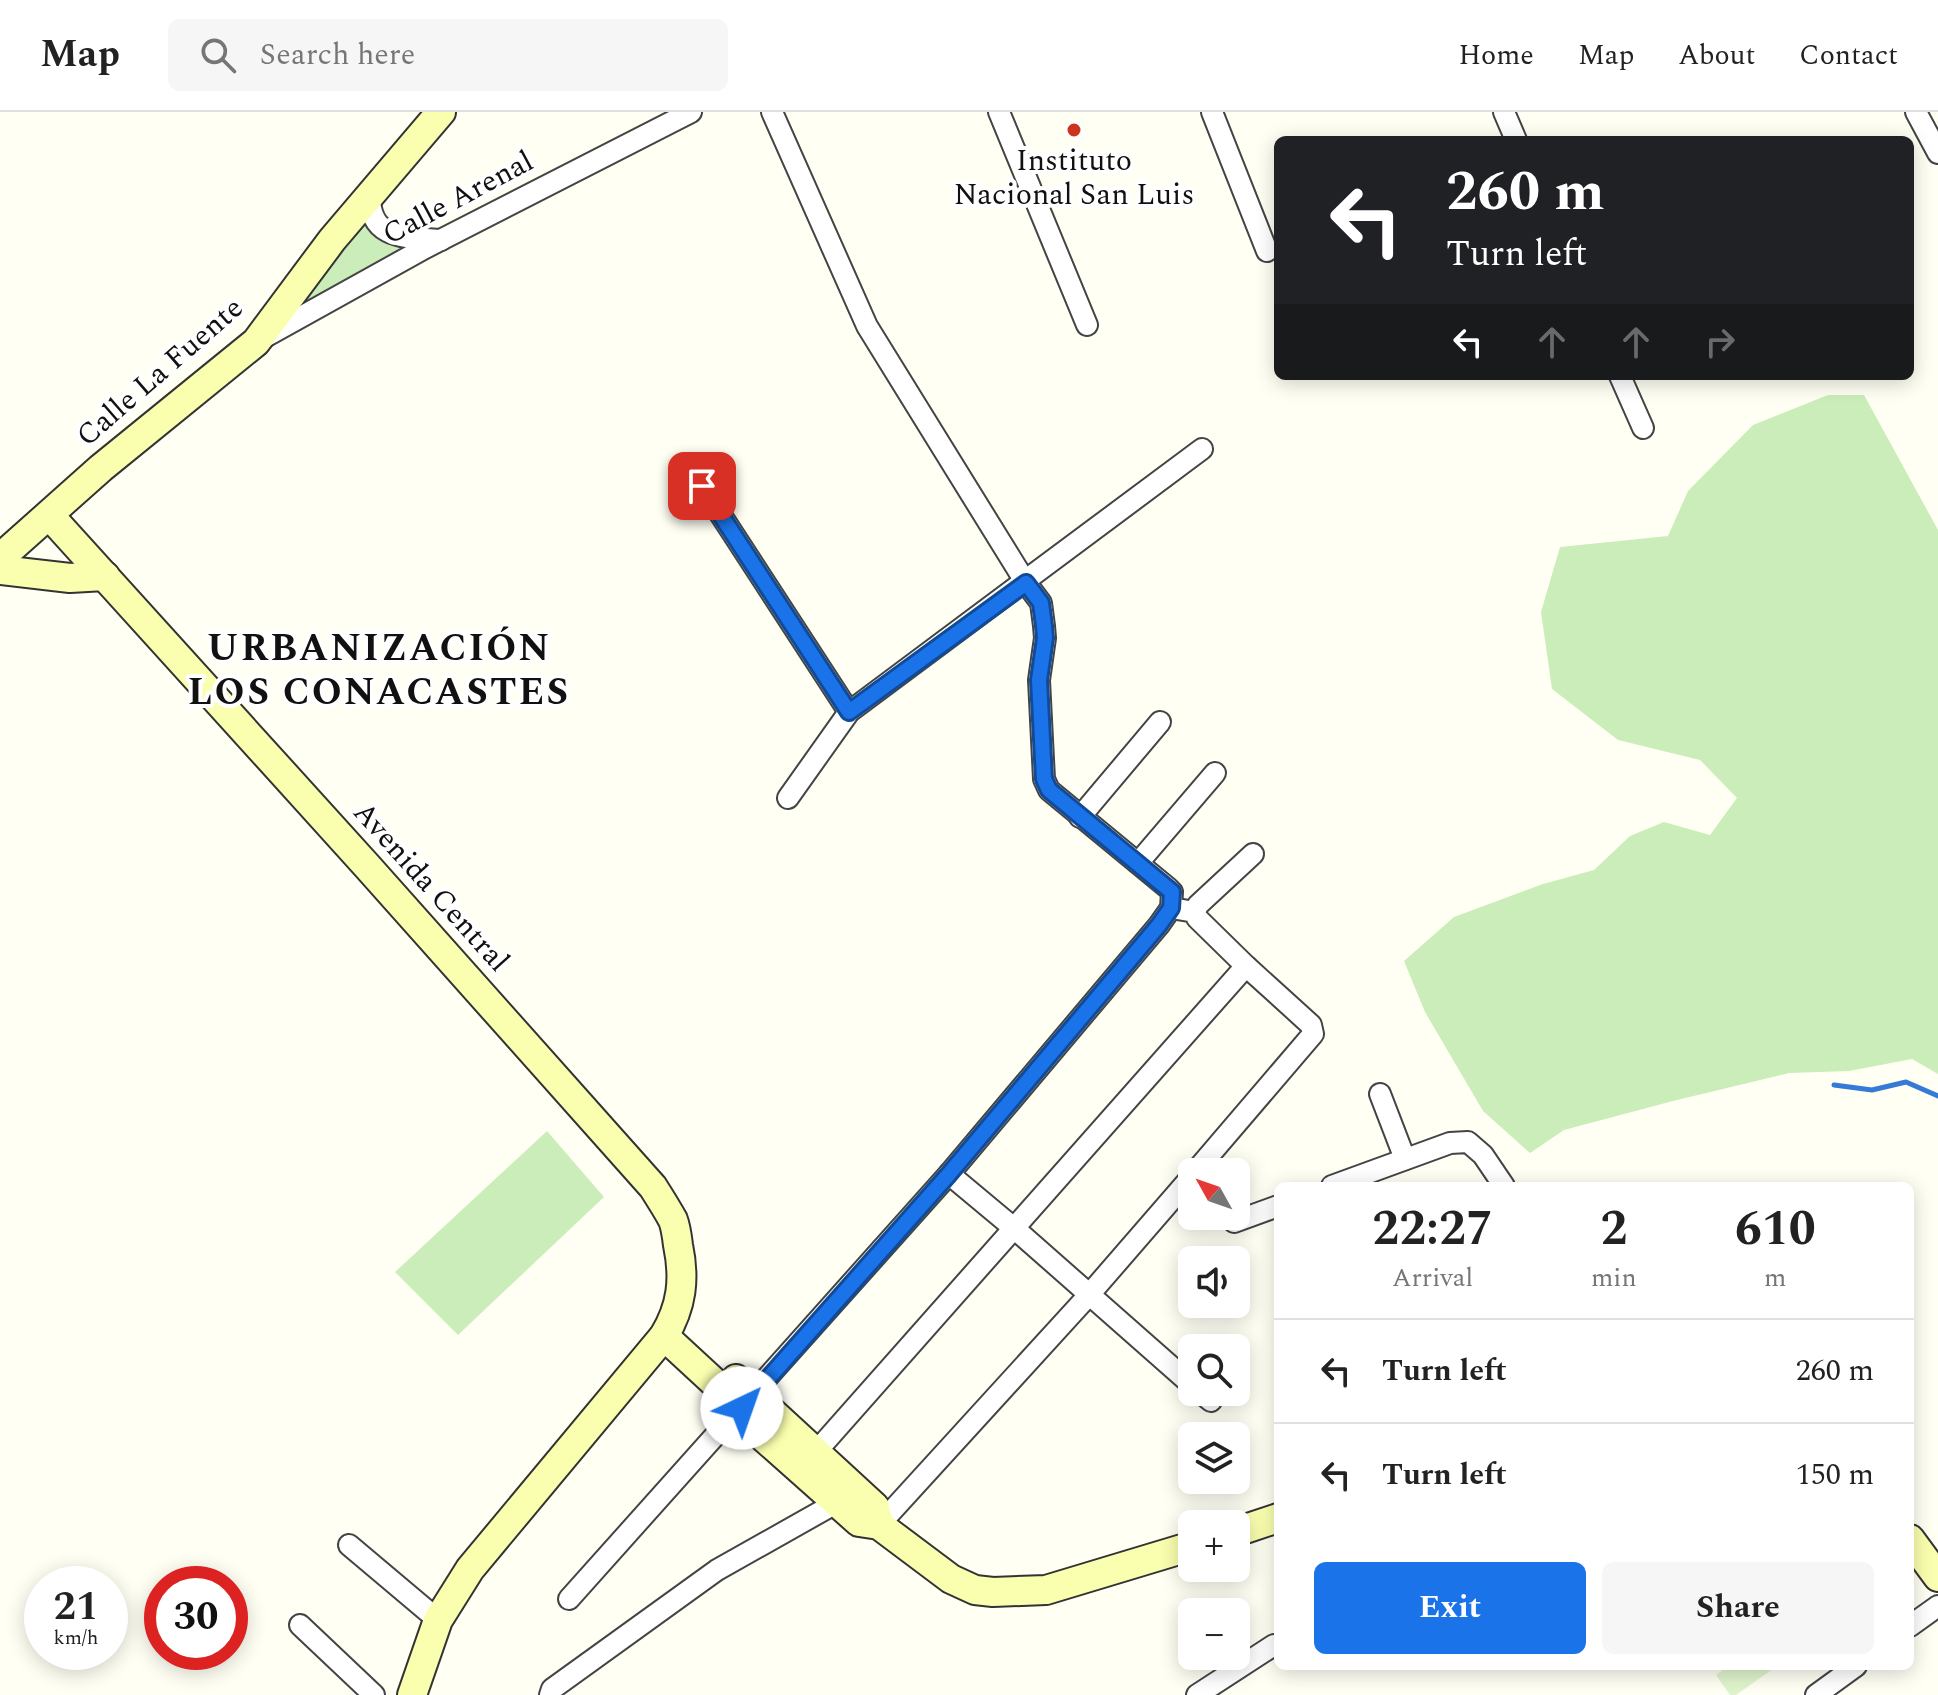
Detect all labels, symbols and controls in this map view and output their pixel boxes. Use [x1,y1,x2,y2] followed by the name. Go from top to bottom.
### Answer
[168,19,728,91] search box
[40,26,120,84] text: Map
[260,32,415,78] text: Search here
[196,33,240,77] icon: search
[1458,34,1534,77] text: Home
[1578,34,1634,77] text: Map
[1678,34,1755,77] text: About
[1799,34,1898,77] text: Contact
[1065,121,1083,139] marker: Instituto Nacional San Luis
[954,138,1194,218] place label: Instituto Nacional San Luis
[374,139,542,257] street label: Calle Arenal
[1446,150,1605,235] text: 260 m
[1314,168,1418,272] icon: left
[1446,227,1587,282] text: Turn left
[66,286,254,458] street label: Calle La Fuente
[1446,320,1490,364] icon: left
[1530,320,1574,364] icon: ahead
[1614,320,1658,364] icon: ahead
[1698,320,1742,364] icon: right
[668,452,736,520] pin
[680,464,724,508] icon: arrive
[188,620,570,722] district label: URBANIZACIÓN LOS CONACASTES
[342,791,520,983] street label: Avenida Central
[1178,1158,1250,1230] north arrow
[1178,1158,1250,1670] map controls
[1372,1193,1493,1266] text: 22:27
[1600,1193,1627,1266] text: 2
[1735,1193,1816,1266] text: 610
[1178,1246,1250,1318] button: sound
[1392,1258,1473,1298] text: Arrival
[1591,1258,1637,1298] text: min
[1764,1258,1786,1298] text: m
[1178,1334,1250,1406] button: search
[1382,1348,1507,1394] text: Turn left
[1796,1348,1874,1394] text: 260 m
[1314,1349,1358,1393] icon: left
[700,1366,784,1450] position arrow
[1178,1422,1250,1494] button: layers
[1382,1452,1507,1498] text: Turn left
[1796,1452,1874,1498] text: 150 m
[1314,1453,1358,1497] icon: left
[1178,1510,1250,1582] button: +
[1314,1562,1586,1654] button: Exit
[1602,1562,1874,1654] button: Share
[144,1566,248,1670] speed limit sign: 30
[54,1577,98,1638] text: 21
[1178,1598,1250,1670] button: −
[54,1623,99,1653] text: km/h

